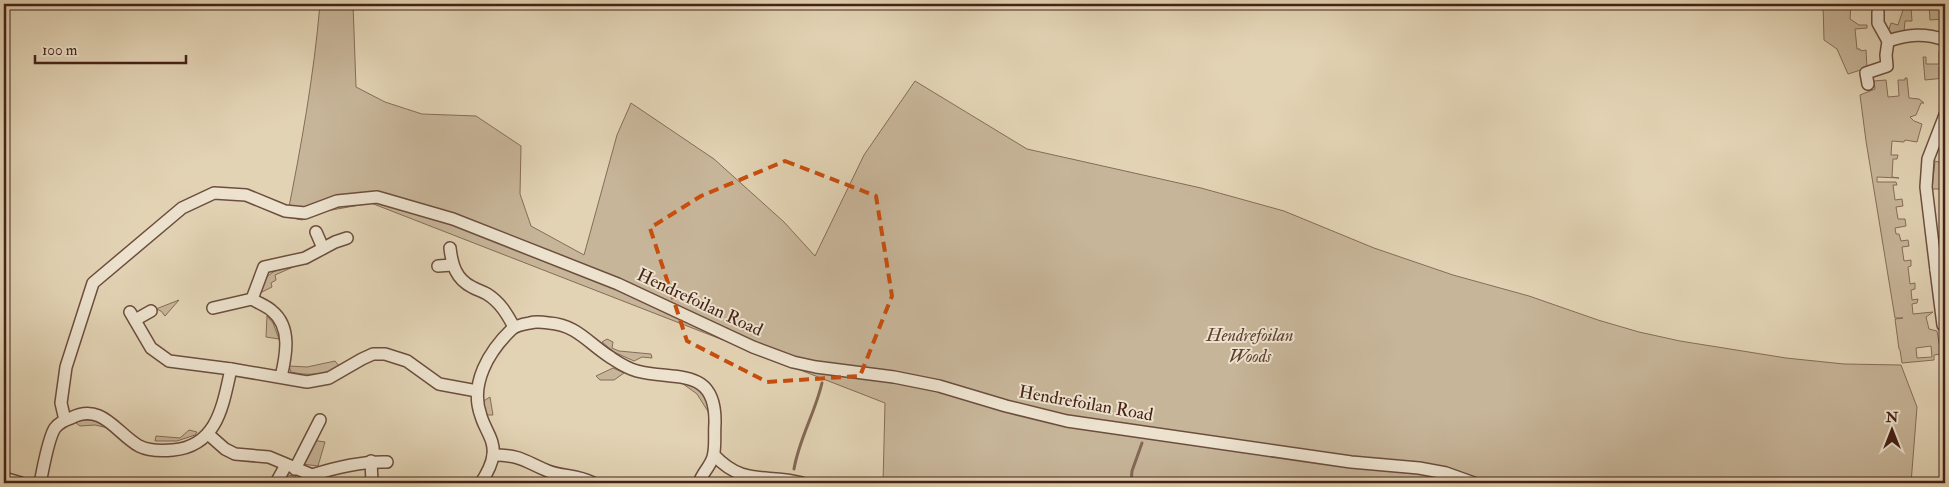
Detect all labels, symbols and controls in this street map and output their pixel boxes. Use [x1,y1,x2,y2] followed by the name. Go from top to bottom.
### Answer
[35,32,186,64] scale bar
[42,41,78,60] text: 100 m
[633,263,766,342] street label: Hendrefoilan Road
[1205,324,1294,368] park label: Hendrefoilan Woods
[1017,380,1155,427] street label: Hendrefoilan Road
[1866,404,1916,454] north arrow
[1885,409,1899,426] text: N

